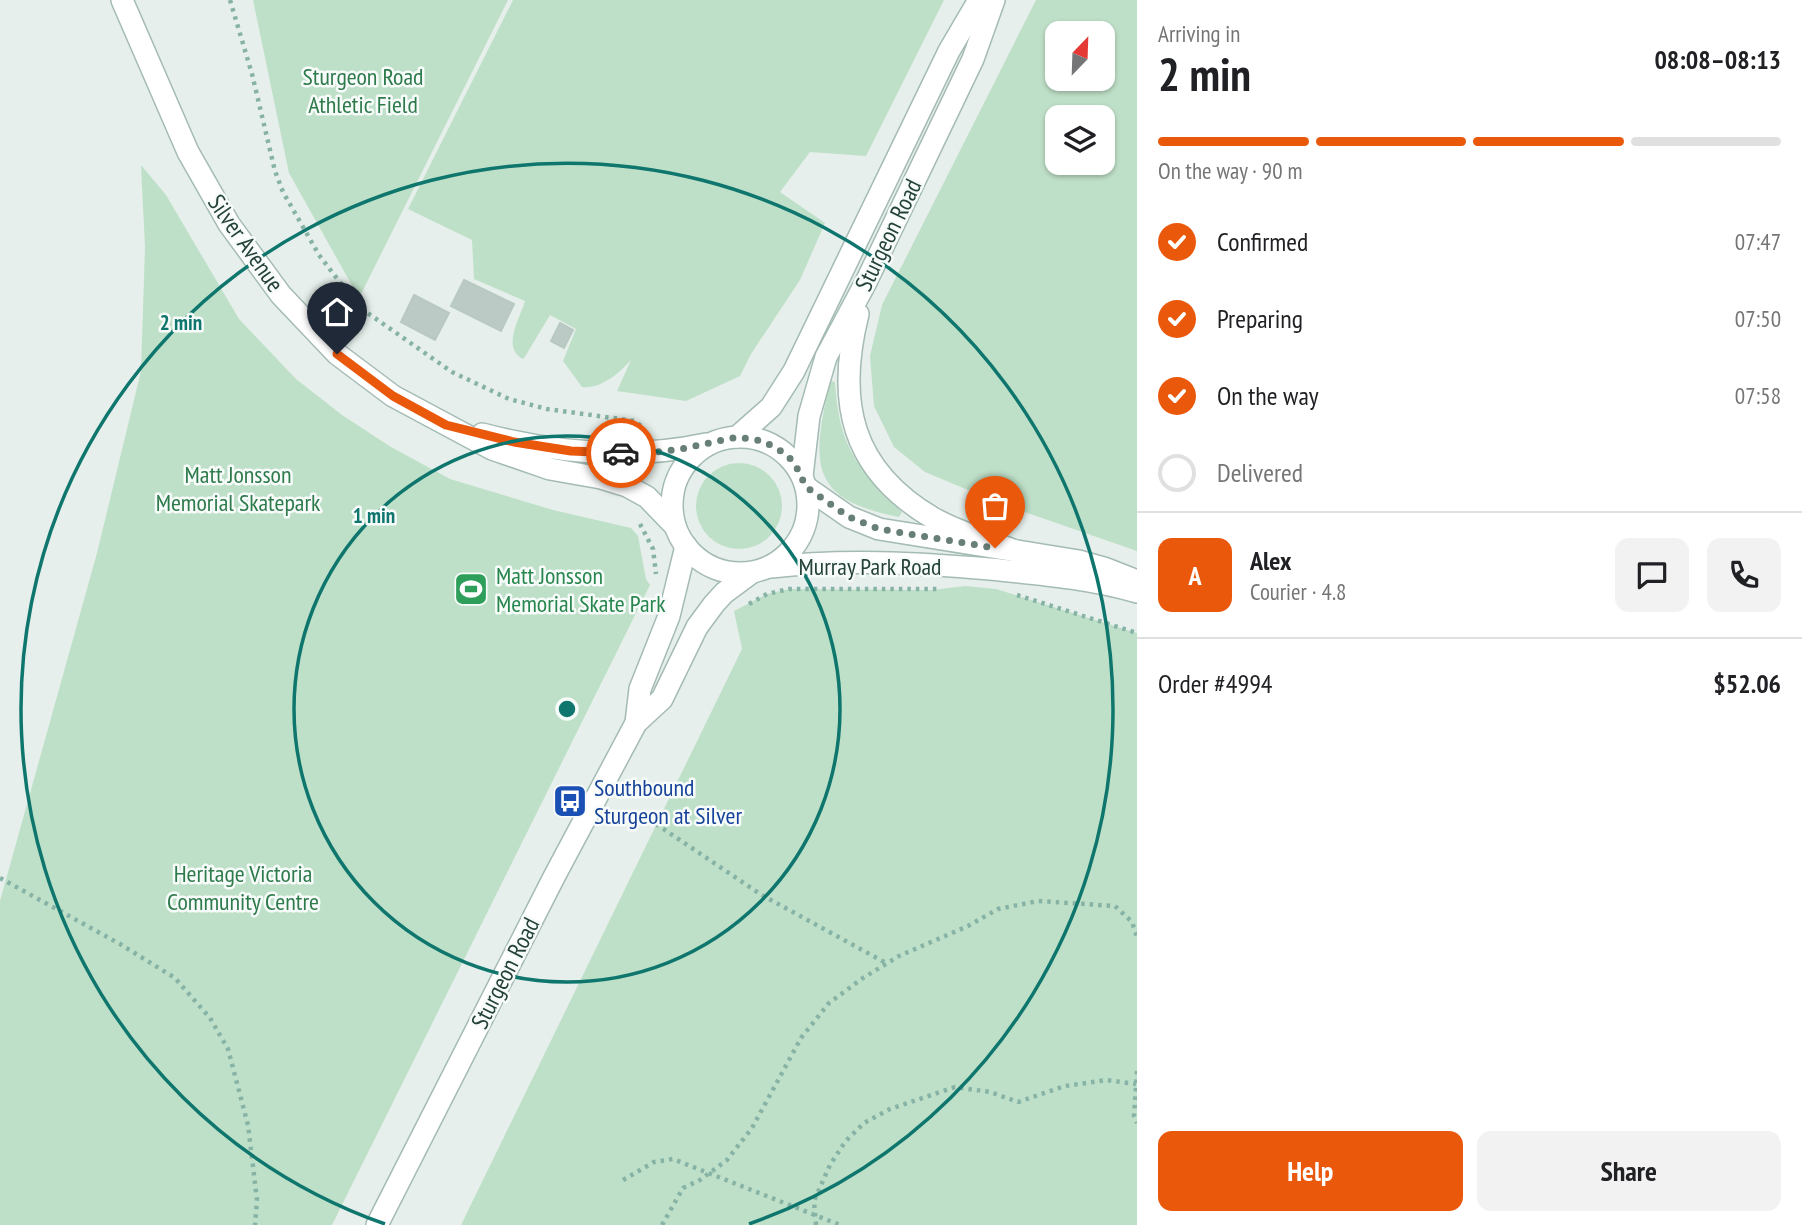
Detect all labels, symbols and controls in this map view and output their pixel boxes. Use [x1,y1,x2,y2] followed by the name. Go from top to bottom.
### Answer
[1158,19,1240,48] text: Arriving in
[1045,21,1115,91] north arrow
[1045,21,1115,175] map controls
[1654,43,1781,76] text: 08:08–08:13
[1158,44,1251,104] text: 2 min
[303,61,423,120] park label: Sturgeon Road Athletic Field
[1045,105,1115,175] button: layers
[1158,156,1302,185] text: On the way · 90 m
[848,174,928,296] street label: Sturgeon Road
[201,188,291,298] street label: Silver Avenue
[1158,223,1196,261] icon: check
[1217,225,1308,258] text: Confirmed
[1735,227,1781,256] text: 07:47
[307,282,367,354] pin
[318,293,356,331] icon: home
[1158,300,1196,338] icon: check
[1217,302,1303,335] text: Preparing
[1735,304,1781,333] text: 07:50
[160,309,202,336] text: 2 min
[1158,377,1196,415] icon: check
[1217,379,1319,412] text: On the way
[1735,381,1781,410] text: 07:58
[586,418,656,488] courier
[602,434,640,472] icon: car
[1217,456,1303,489] text: Delivered
[156,459,321,518] park label: Matt Jonsson Memorial Skatepark
[965,476,1025,548] pin
[976,487,1014,525] icon: bag
[353,502,395,529] text: 1 min
[1615,538,1689,612] button: chat
[1707,538,1781,612] button: phone
[1250,544,1291,577] text: Alex
[799,551,942,582] street label: Murray Park Road
[1188,559,1202,592] text: A
[496,560,666,619] place label: Matt Jonsson Memorial Skate Park
[452,570,490,608] sports icon: Matt Jonsson Memorial Skate Park
[1250,577,1346,606] text: Courier · 4.8
[1158,667,1273,700] text: Order #4994
[1713,667,1781,700] text: $52.06
[555,697,579,721] centre of rings
[594,772,743,831] place label: Southbound Sturgeon at Silver
[551,782,589,820] bus stop icon: Southbound Sturgeon at Silver
[167,858,319,917] park label: Heritage Victoria Community Centre
[464,912,546,1034] street label: Sturgeon Road
[1158,1131,1463,1211] button: Help
[1477,1131,1781,1211] button: Share

